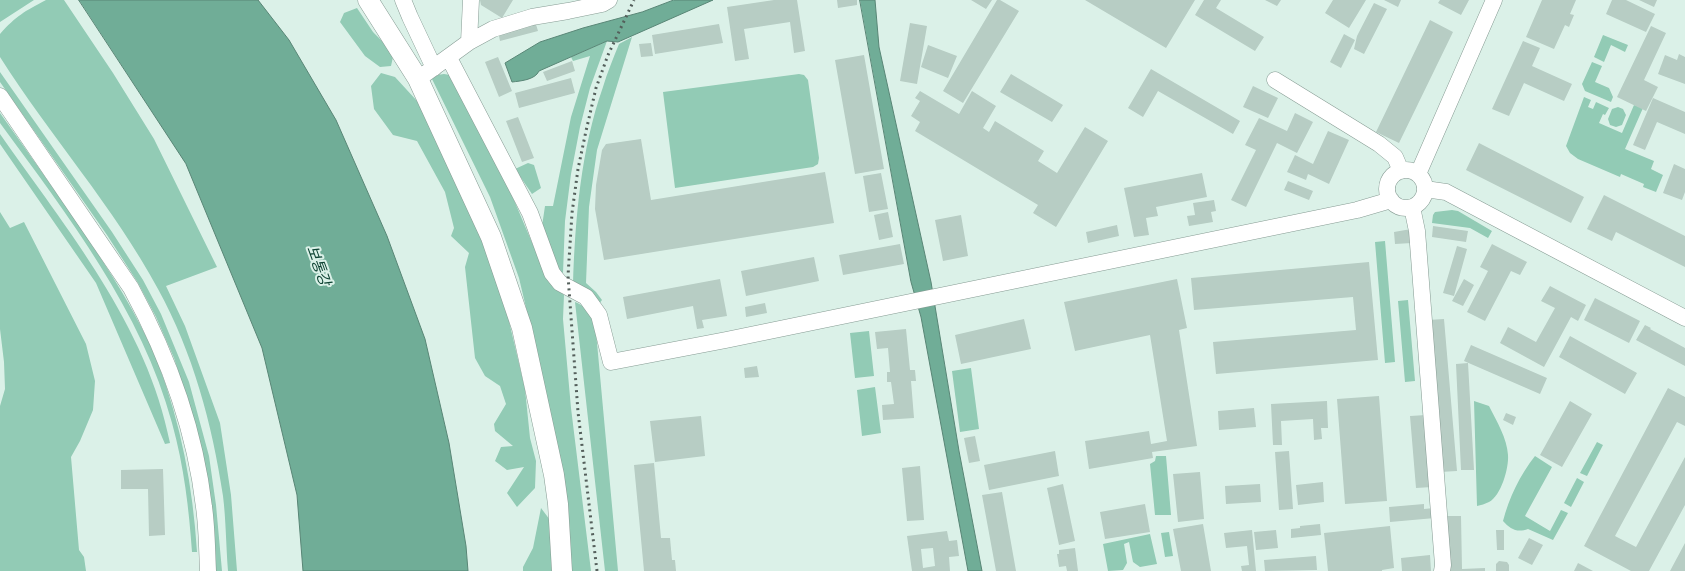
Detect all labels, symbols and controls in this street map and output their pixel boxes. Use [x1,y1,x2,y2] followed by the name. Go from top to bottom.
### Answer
[301,243,333,289] water label: 보통강

